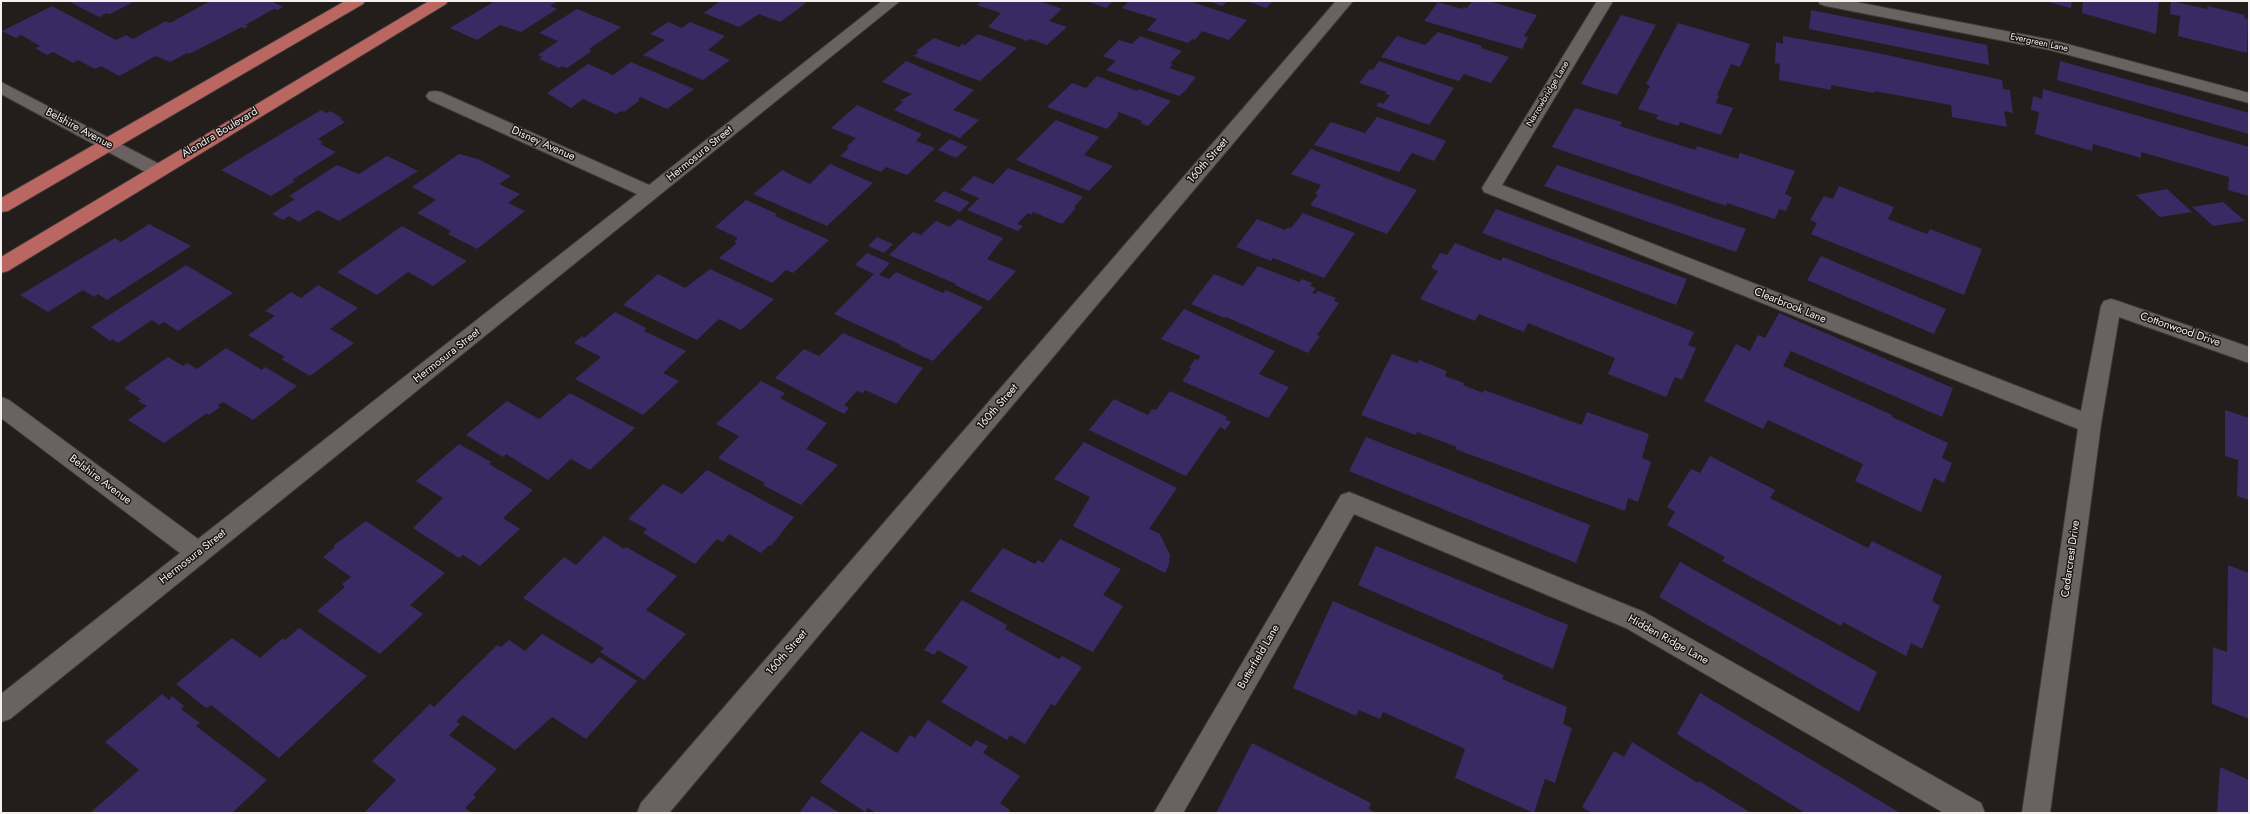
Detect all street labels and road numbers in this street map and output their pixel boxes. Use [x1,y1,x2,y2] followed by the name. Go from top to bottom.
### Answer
[2009,32,2069,54] street label: Evergreen Lane
[1524,59,1572,129] street label: Narrowbridge Lane
[180,105,260,161] street label: Alondra Boulevard
[43,106,115,152] street label: Belshire Avenue
[664,123,736,185] street label: Hermosura Street
[509,124,577,164] street label: Disney Avenue
[1185,136,1231,186] street label: 160th Street
[1752,286,1828,326] street label: Clearbrook Lane
[2138,310,2222,350] street label: Cottonwood Drive
[411,326,483,386] street label: Hermosura Street
[975,382,1021,432] street label: 160th Street
[66,452,134,508] street label: Belshire Avenue
[2059,520,2083,598] street label: Cedarcrest Drive
[157,527,229,587] street label: Hermosura Street
[1625,612,1711,668] street label: Hidden Ridge Lane
[1235,622,1283,692] street label: Butterfield Lane
[764,628,810,678] street label: 160th Street

